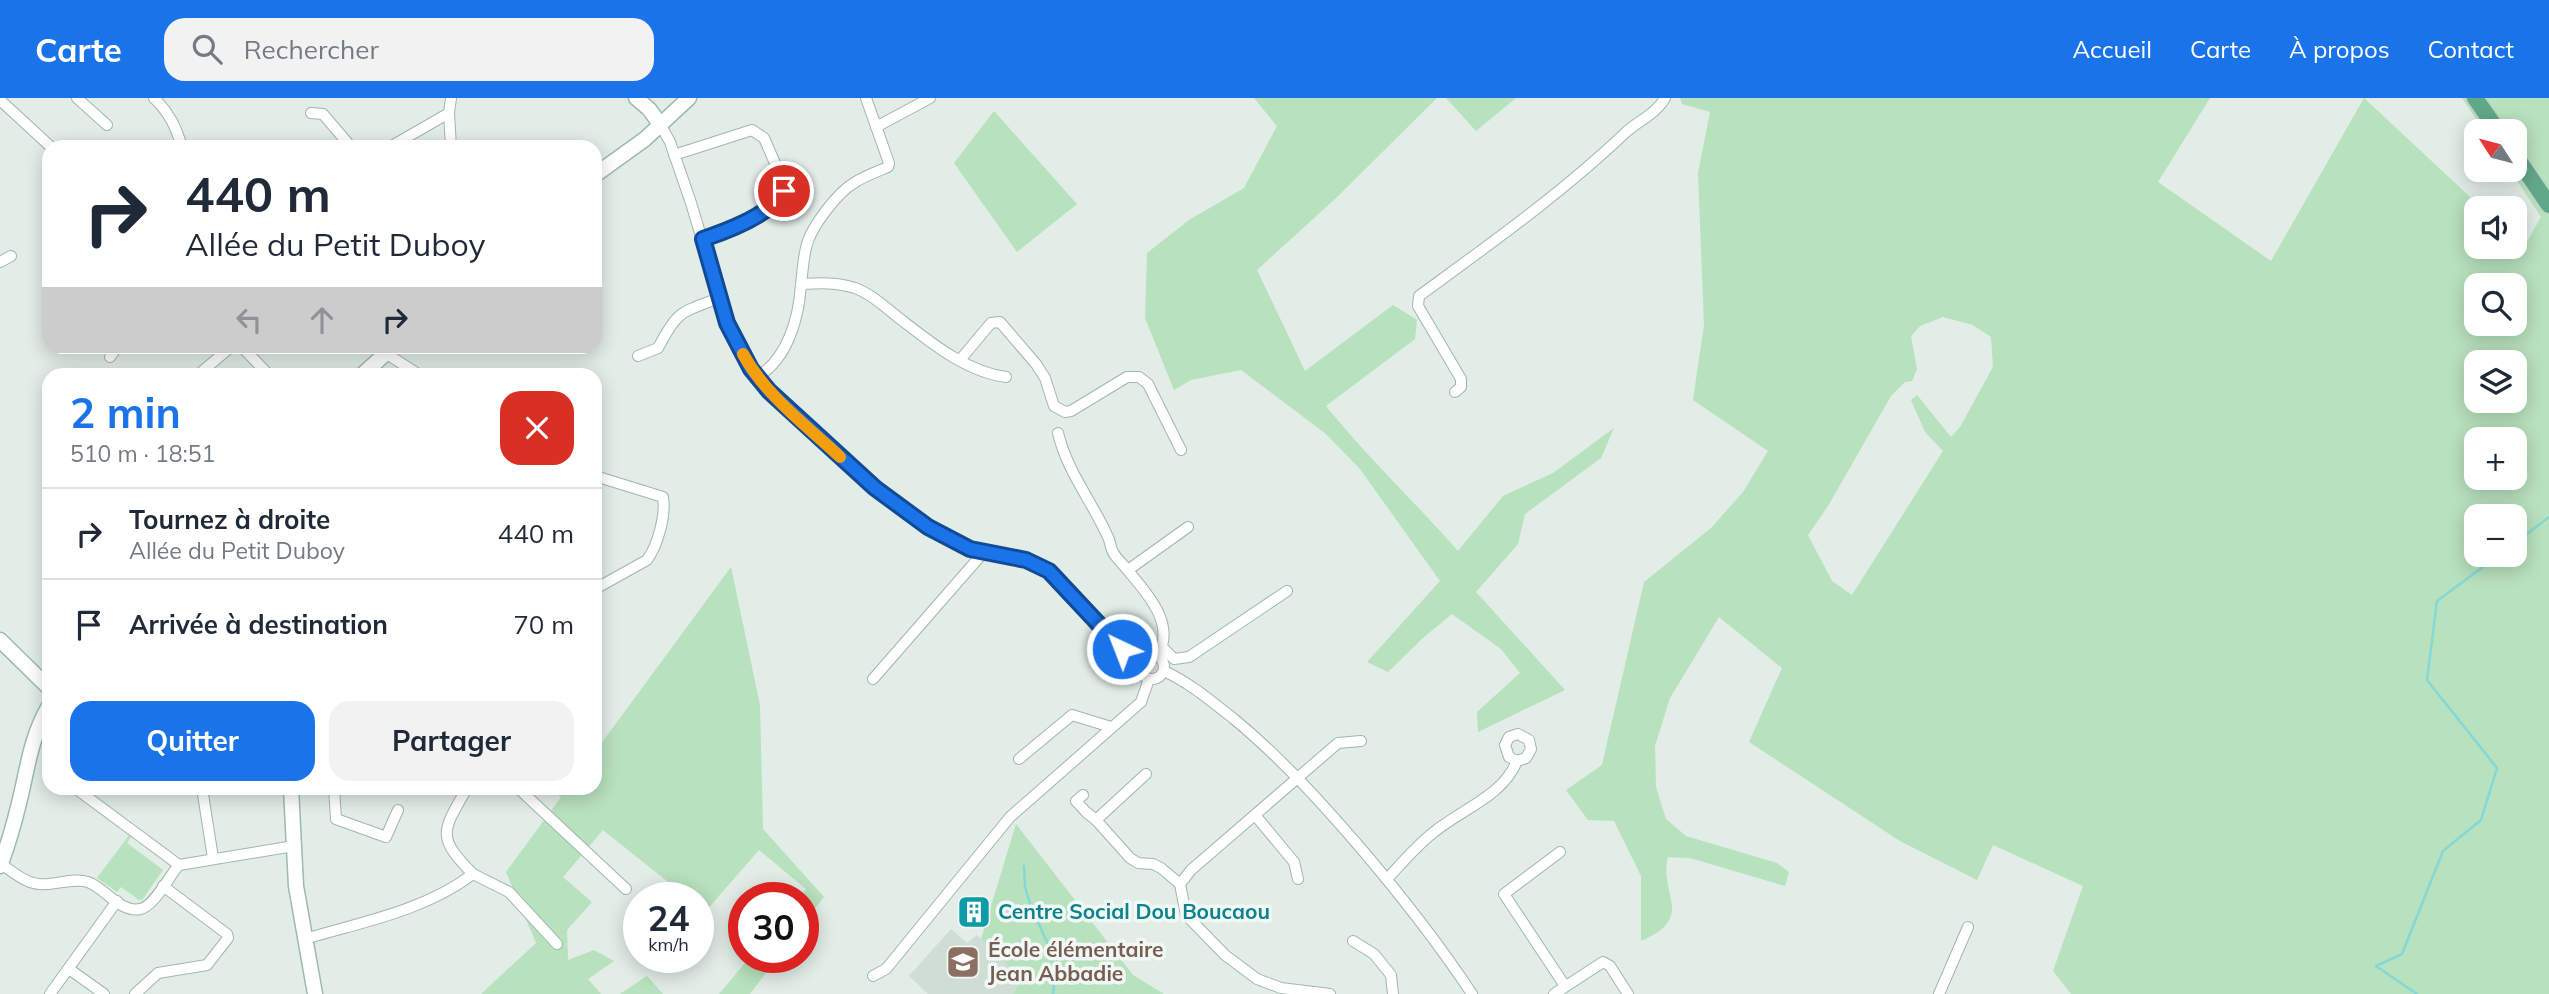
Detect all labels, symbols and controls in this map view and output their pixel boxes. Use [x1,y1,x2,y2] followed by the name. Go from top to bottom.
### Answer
[164,18,654,81] search box
[35,29,122,70] text: Carte
[188,30,226,68] icon: search
[244,33,379,66] text: Rechercher
[2073,34,2152,64] text: Accueil
[2190,34,2251,64] text: Carte
[2289,34,2390,64] text: À propos
[2428,34,2514,64] text: Contact
[2464,119,2527,182] north arrow
[2464,119,2527,567] map controls
[754,161,814,221] pin
[185,163,331,224] text: 440 m
[70,168,161,259] icon: right
[765,172,803,210] icon: arrive
[2464,196,2527,259] button: sound
[185,224,485,264] text: Allée du Petit Duboy
[2464,273,2527,336] button: search
[230,301,268,339] icon: left
[303,301,341,339] icon: ahead
[376,301,414,339] icon: right
[2464,350,2527,413] button: layers
[70,386,181,439] text: 2 min
[500,391,574,465] button: close
[2464,427,2527,490] button: +
[70,439,215,468] text: 510 m · 18:51
[129,503,330,536] text: Tournez à droite
[2464,504,2527,567] button: −
[70,515,108,553] icon: right
[498,517,574,550] text: 440 m
[129,536,345,565] text: Allée du Petit Duboy
[70,606,108,644] icon: arrive
[129,608,388,641] text: Arrivée à destination
[513,608,574,641] text: 70 m
[1085,612,1159,686] position arrow
[70,701,315,781] button: Quitter
[329,701,574,781] button: Partager
[728,882,819,973] speed limit sign: 30
[955,893,993,931] building icon: Centre Social Dou Boucaou
[647,896,690,940] text: 24
[998,898,1270,924] place label: Centre Social Dou Boucaou
[648,933,689,956] text: km/h
[988,936,1164,986] place label: École élémentaire Jean Abbadie
[944,943,982,981] school or university icon: École élémentaire Jean Abbadie

